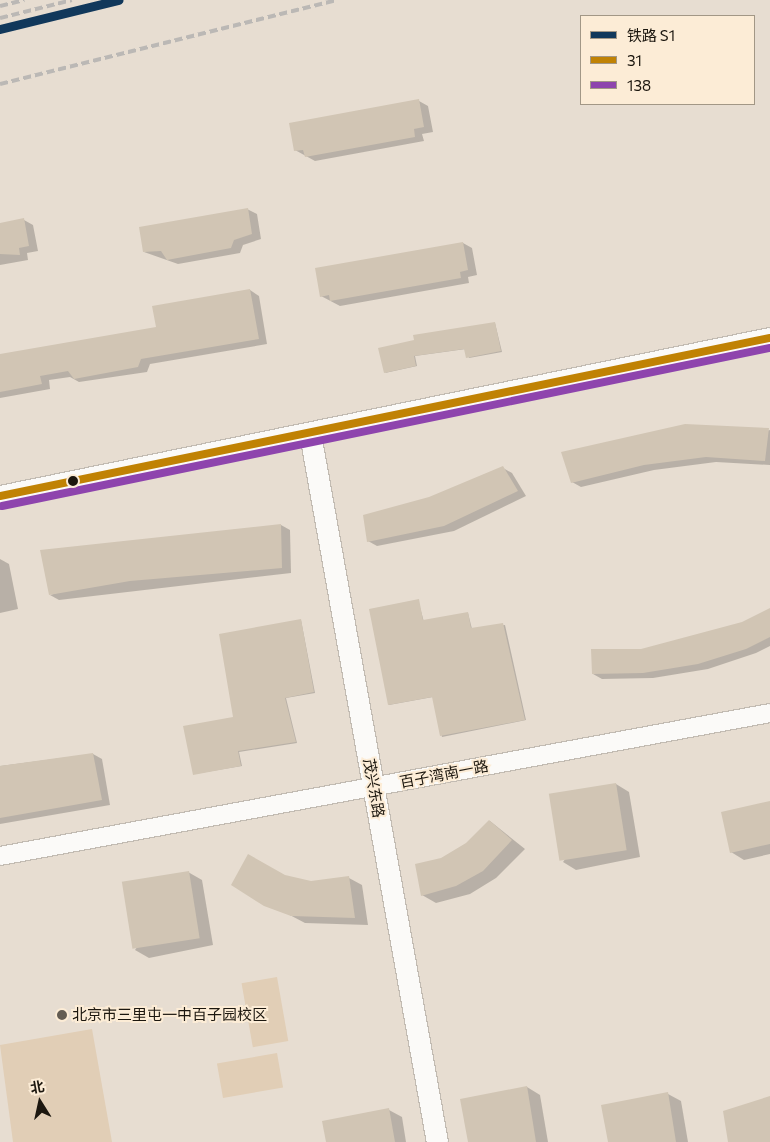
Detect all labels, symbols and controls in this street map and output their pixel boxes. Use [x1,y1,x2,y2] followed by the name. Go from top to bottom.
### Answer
[580,15,755,105] legend
[627,26,675,44] text: 铁路 S1
[627,51,642,69] text: 31
[627,76,651,94] text: 138
[68,476,78,486] unlabelled marker
[360,757,388,819] street label: 茂兴东路
[398,757,490,791] street label: 百子湾南一路
[72,1006,267,1024] place label: 北京市三里屯一中百子园校区
[56,1009,68,1021] marker: 北京市三里屯一中百子园校区
[15,1077,65,1127] north arrow
[29,1077,46,1096] text: 北

